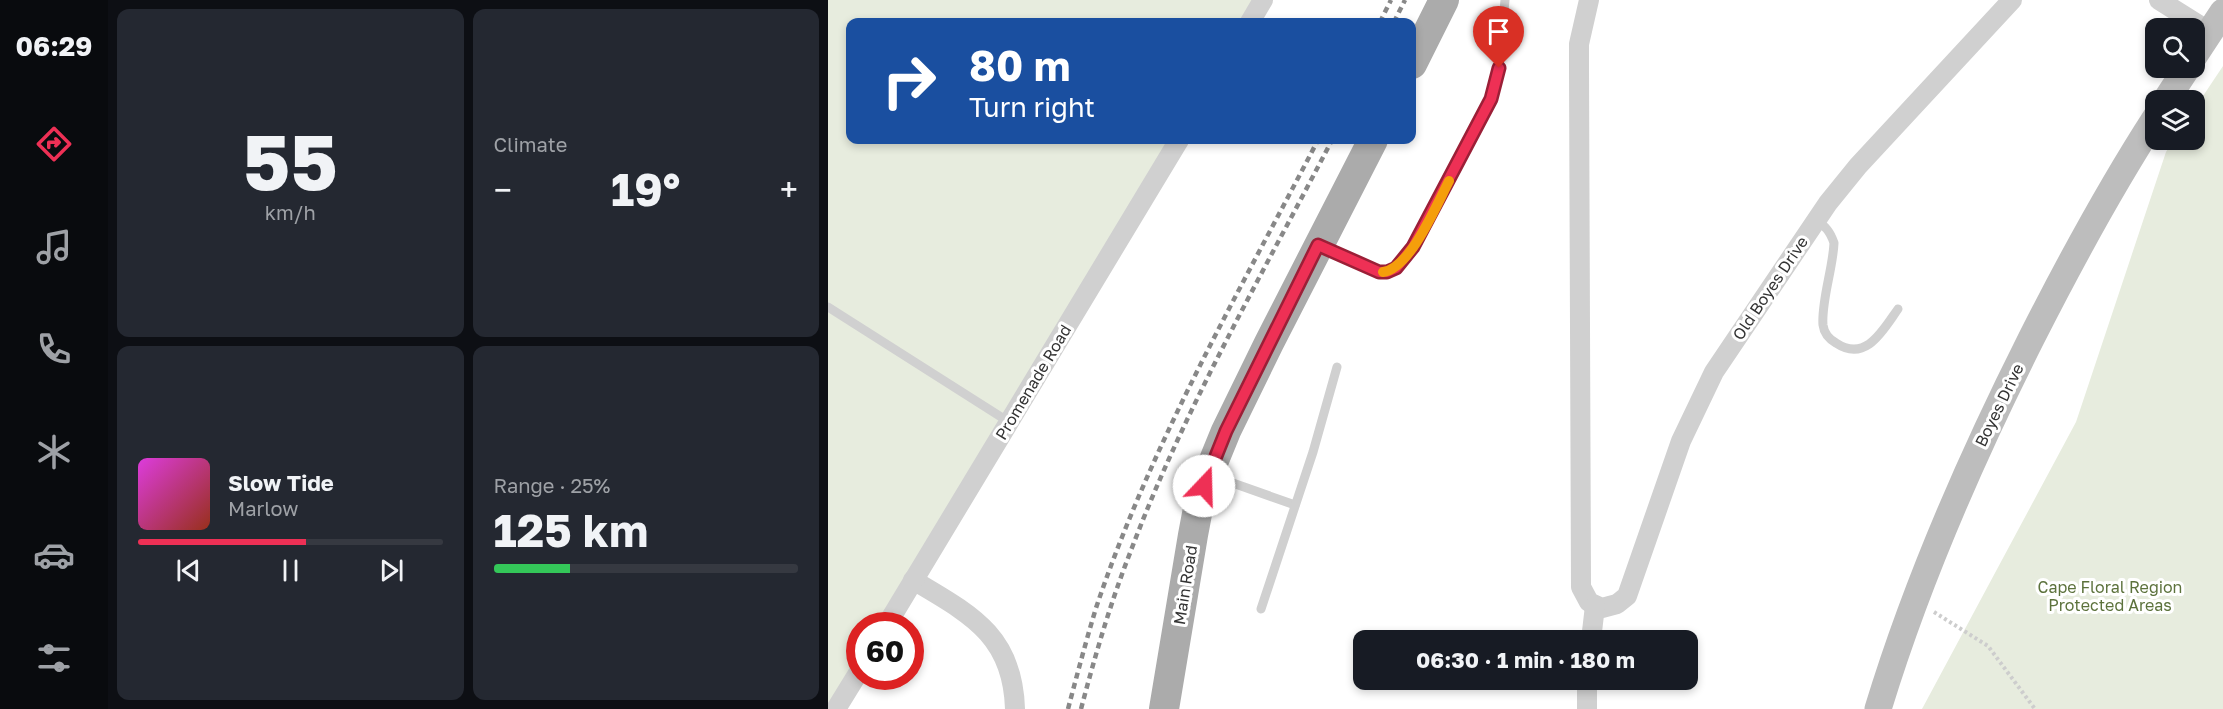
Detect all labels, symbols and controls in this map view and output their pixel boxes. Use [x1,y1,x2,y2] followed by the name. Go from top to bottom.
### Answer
[1473,6,1524,68] pin
[1482,15,1515,48] icon: arrive
[2145,18,2205,150] map controls
[2145,18,2205,78] button: search
[16,30,92,62] text: 06:29
[969,40,1070,90] text: 80 m
[870,42,948,120] icon: right
[2145,90,2205,150] button: layers
[969,91,1095,123] text: Turn right
[243,114,338,207] text: 55
[33,123,75,165] icon: directions
[494,132,567,156] text: Climate
[611,162,680,216] text: 19°
[494,170,512,209] text: −
[780,170,798,209] text: +
[265,200,316,224] text: km/h
[33,226,75,268] icon: music
[1728,232,1812,344] street label: Old Boyes Drive
[991,321,1075,443] street label: Promenade Road
[33,328,75,370] icon: phone
[1970,360,2028,450] street label: Boyes Drive
[33,431,75,473] icon: climate
[1172,454,1236,518] position arrow
[228,469,334,496] text: Slow Tide
[494,473,610,497] text: Range · 25%
[228,496,299,520] text: Marlow
[494,503,648,557] text: 125 km
[33,534,75,576] icon: car
[1169,544,1201,626] street label: Main Road
[172,554,205,587] icon: previous
[274,554,307,587] icon: pause
[375,554,408,587] icon: next
[2038,577,2182,615] park label: Cape Floral Region Protected Areas
[846,612,924,690] speed limit sign: 60
[33,637,75,679] icon: filters
[1416,646,1635,673] text: 06:30 · 1 min · 180 m

